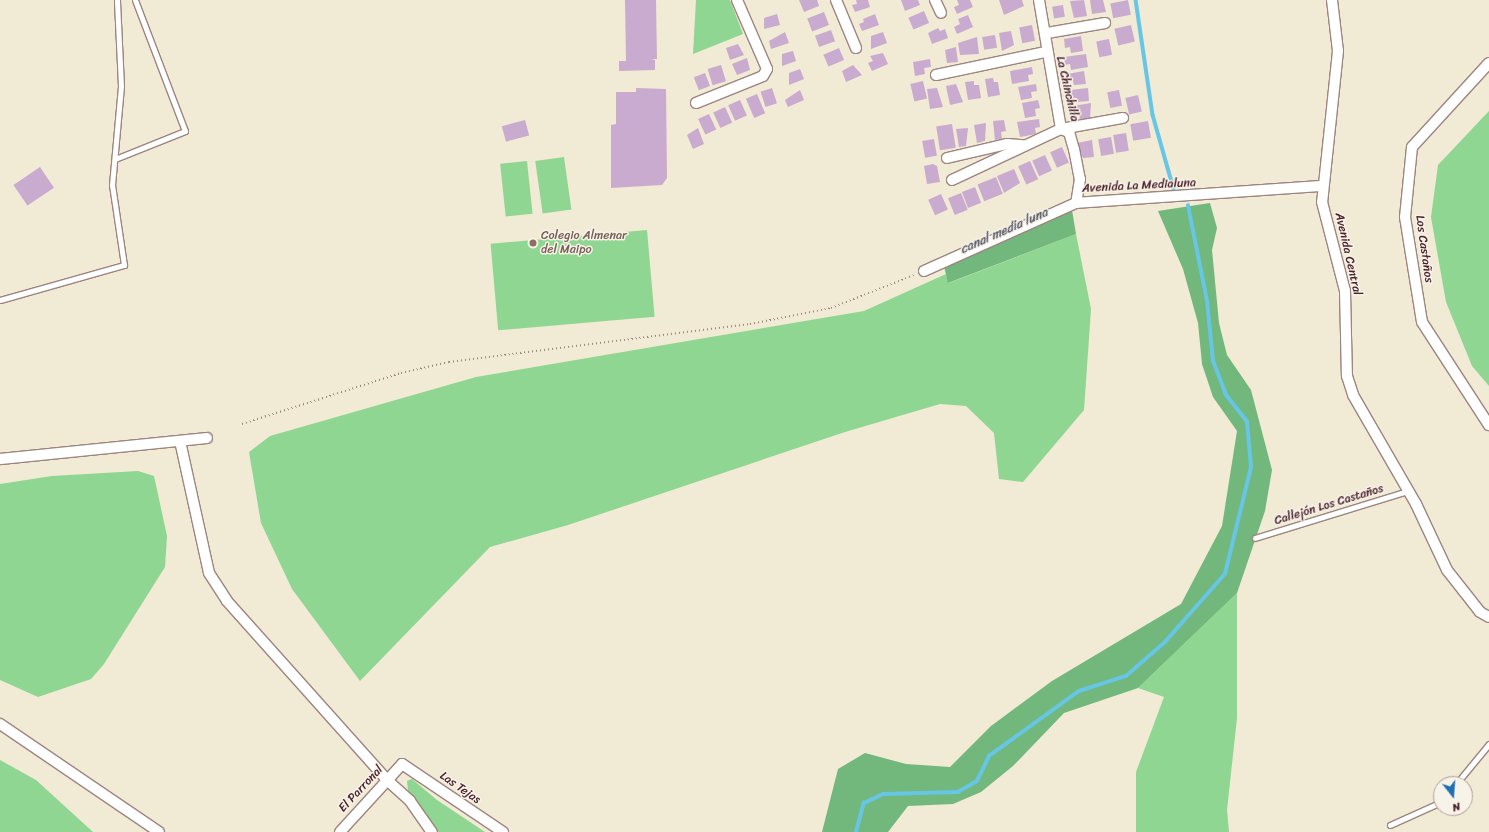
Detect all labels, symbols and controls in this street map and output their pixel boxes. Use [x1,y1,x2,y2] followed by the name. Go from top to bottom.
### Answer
[1052,55,1082,123] street label: La Chinchilla
[1082,176,1196,196] street label: Avenida La Medialuna
[958,205,1050,257] water label: canal media luna
[1331,211,1365,297] street label: Avenida Central
[1412,214,1436,284] street label: Los Castaños
[541,229,627,257] place label: Colegio Almenar del Maipo
[528,238,538,248] marker: Colegio Almenar del Maipo
[1273,482,1385,528] street label: Callejón Los Castaños
[336,763,386,815] street label: El Parronal
[436,769,484,807] street label: Las Tejas
[1433,776,1473,816] north arrow
[1450,797,1463,817] text: N

